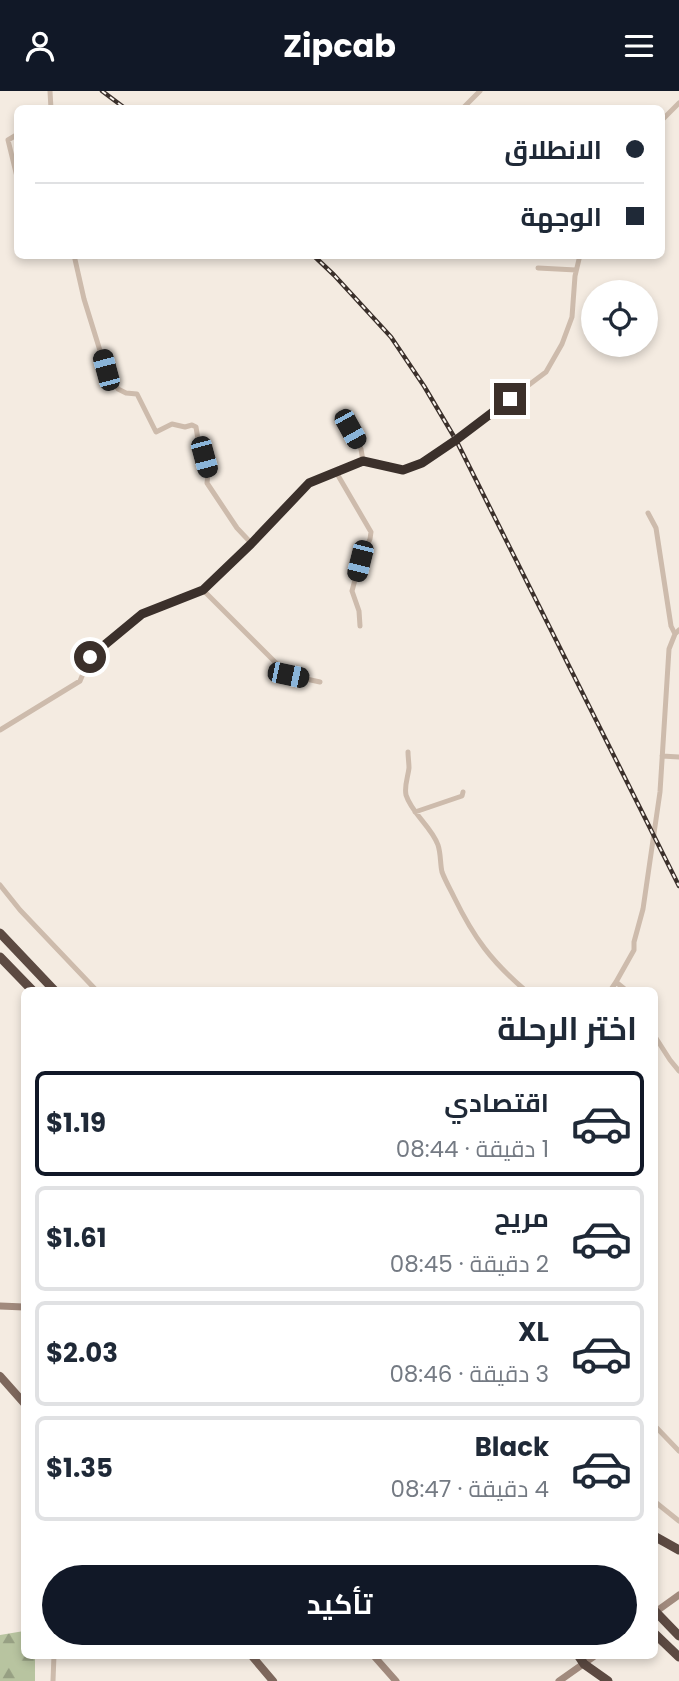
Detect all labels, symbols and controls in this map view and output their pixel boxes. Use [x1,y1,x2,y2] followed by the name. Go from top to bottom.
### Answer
[283,23,396,68] text: Zipcab
[21,27,59,65] icon: person
[620,27,658,65] icon: menu
[504,132,602,168] text: الانطلاق
[521,199,602,235] text: الوجهة
[581,280,658,357] map controls
[581,280,658,357] button: locate
[91,347,122,393] car
[494,383,526,415] route end
[331,406,370,452] car
[189,434,220,480] car
[345,538,376,584] car
[74,641,106,673] route start
[266,660,311,690] car
[497,1006,637,1051] text: اختر الرحلة
[444,1085,549,1121] text: اقتصادي
[570,1092,633,1155] icon: car
[46,1105,106,1141] text: $1.19
[396,1133,549,1165] text: 1 دقيقة · 08:44
[494,1200,549,1236] text: مريح
[570,1207,633,1270] icon: car
[46,1220,107,1256] text: $1.61
[390,1248,549,1280] text: 2 دقيقة · 08:45
[518,1314,549,1350] text: XL
[570,1322,633,1385] icon: car
[46,1335,118,1371] text: $2.03
[389,1358,549,1390] text: 3 دقيقة · 08:46
[475,1429,549,1465] text: Black
[570,1437,633,1500] icon: car
[46,1450,113,1486] text: $1.35
[391,1473,549,1505] text: 4 دقيقة · 08:47
[42,1565,637,1645] button: تأكيد

